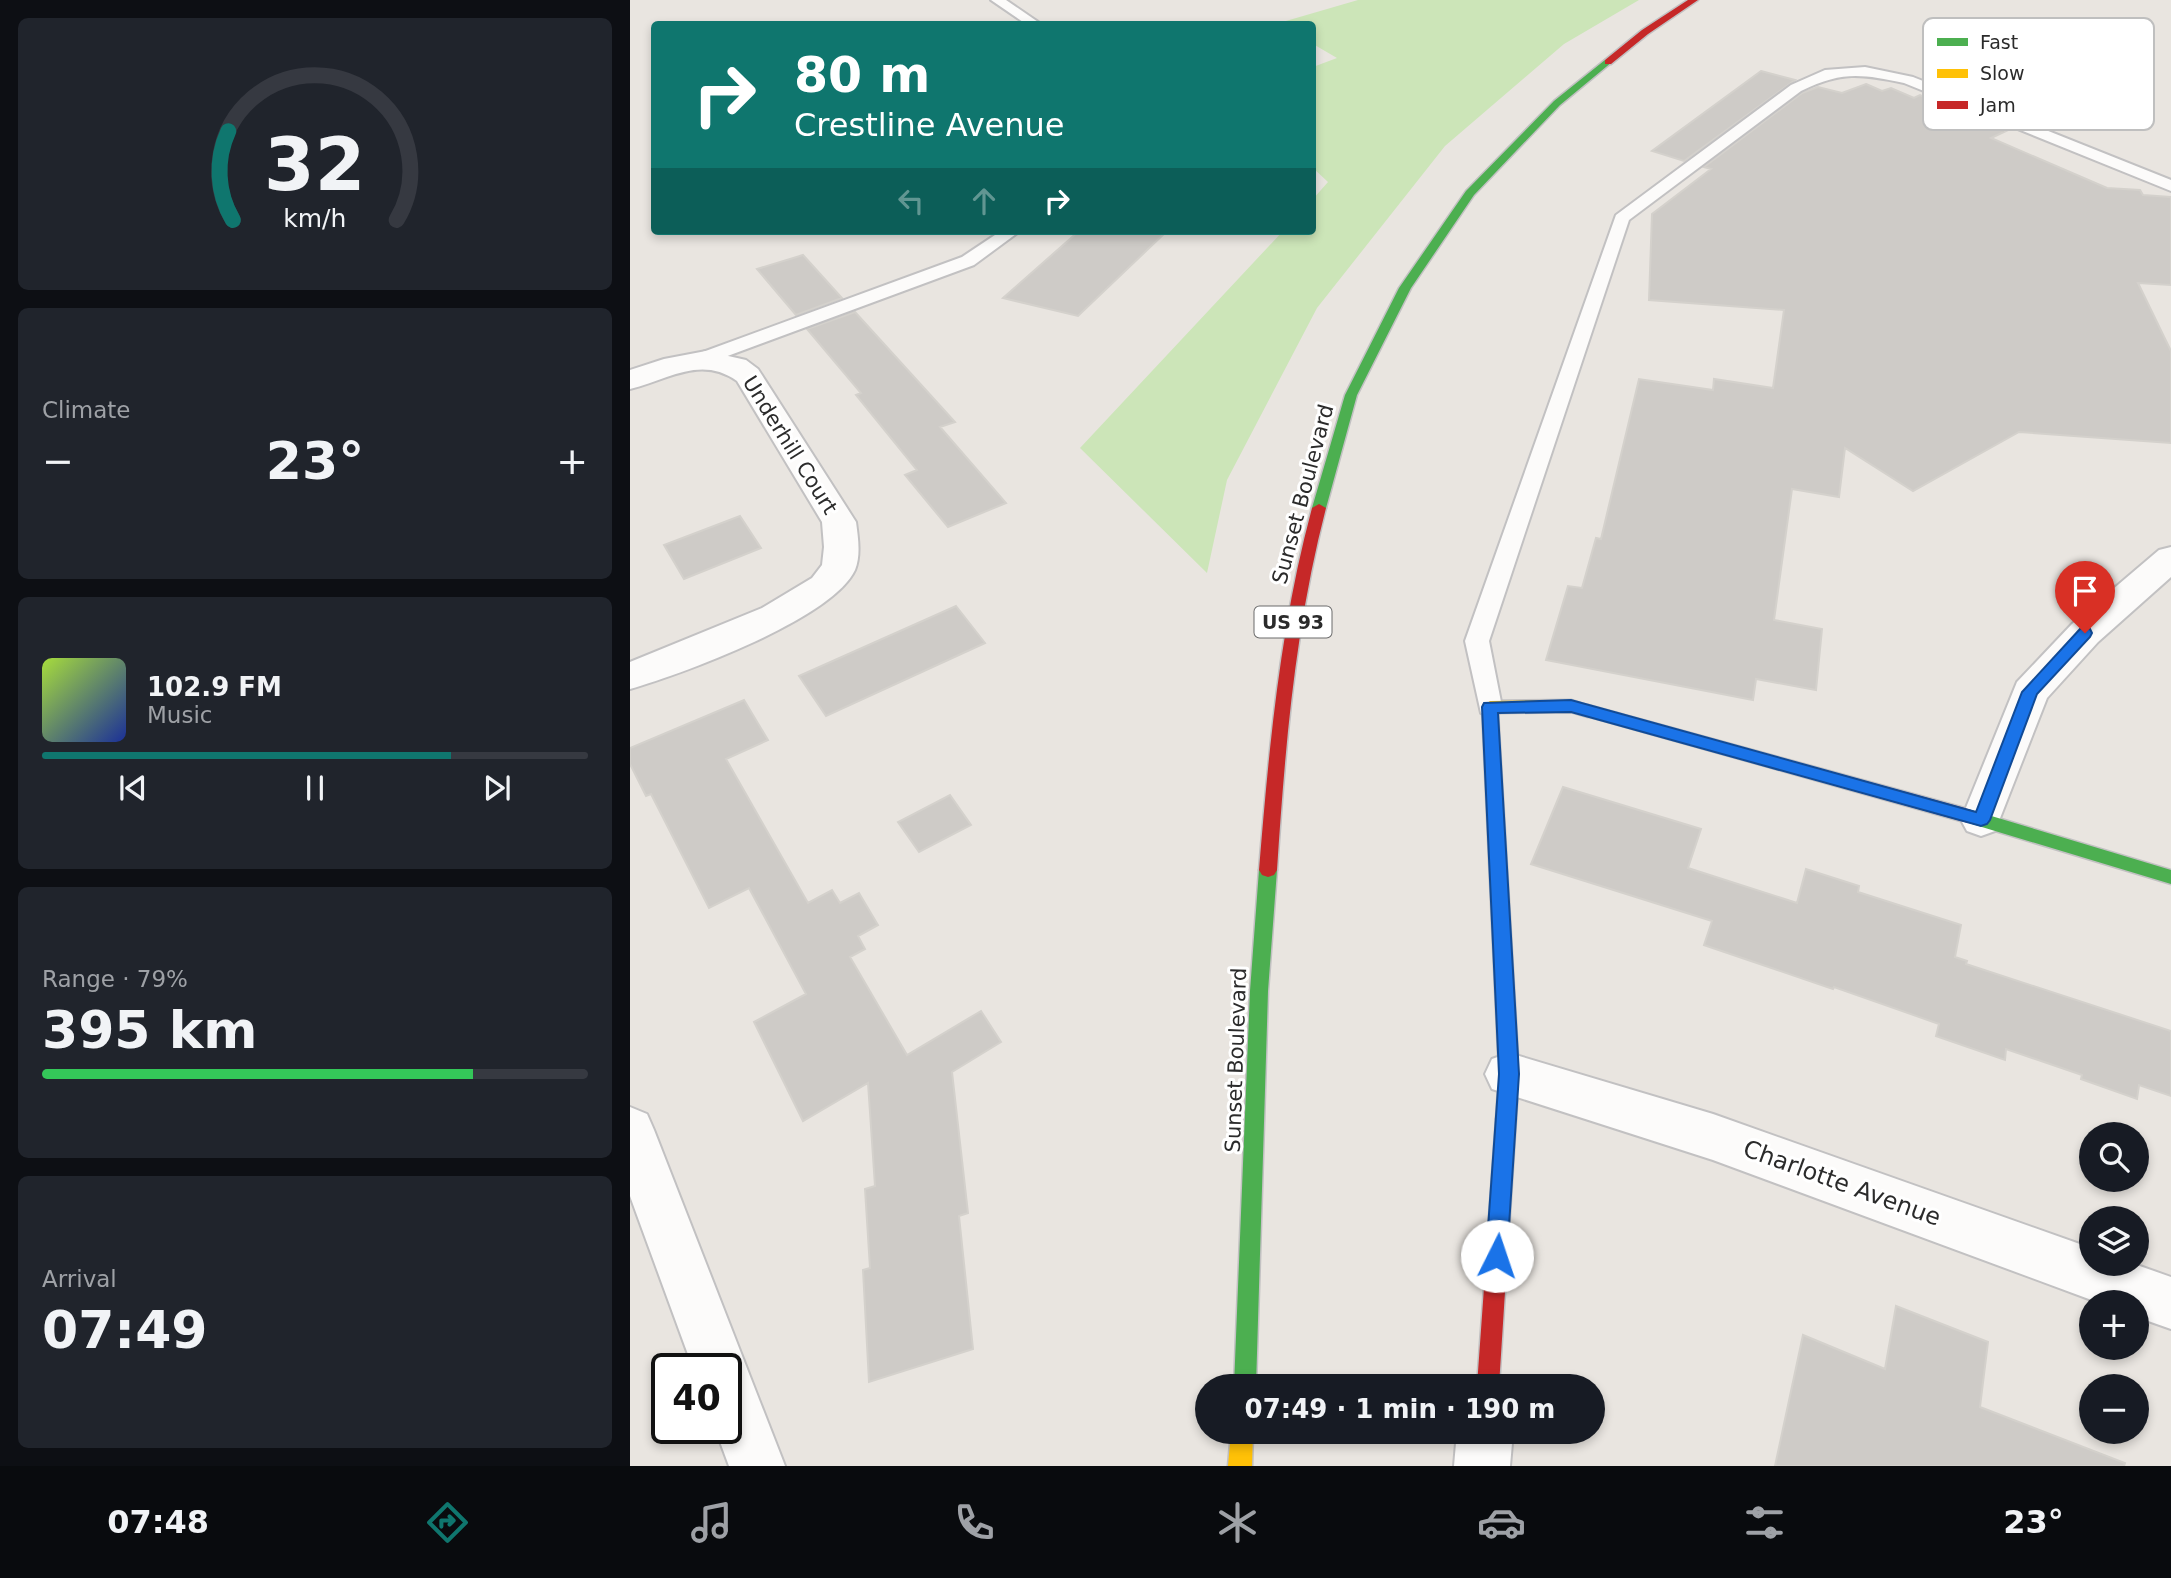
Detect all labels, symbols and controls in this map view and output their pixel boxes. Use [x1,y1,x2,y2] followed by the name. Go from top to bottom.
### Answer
[1923,18,2154,130] legend
[1980,31,2018,53] text: Fast
[794,47,930,104] text: 80 m
[679,49,770,140] icon: right
[1980,62,2025,84] text: Slow
[1979,94,2016,116] text: Jam
[794,106,1065,144] text: Crestline Avenue
[264,122,366,207] text: 32
[892,182,930,220] icon: left
[965,182,1003,220] icon: ahead
[1038,182,1076,220] icon: right
[283,204,347,233] text: km/h
[738,371,842,519] street label: Underhill Court
[42,397,131,423] text: Climate
[1267,402,1339,586] street label: Sunset Boulevard
[266,431,364,491] text: 23°
[42,439,74,483] text: −
[556,439,588,483] text: +
[2055,561,2115,633] pin
[2066,572,2104,610] icon: arrive
[1254,607,1332,638] road number: US 93
[147,672,282,702] text: 102.9 FM
[147,702,212,728] text: Music
[114,769,152,807] icon: previous
[296,769,334,807] icon: pause
[478,769,516,807] icon: next
[42,966,188,992] text: Range · 79%
[1221,967,1251,1153] street label: Sunset Boulevard
[42,1000,257,1060] text: 395 km
[2079,1122,2149,1444] map controls
[2079,1122,2149,1192] button: search
[1739,1134,1945,1232] street label: Charlotte Avenue
[2079,1206,2149,1276] button: layers
[1460,1219,1534,1293] position arrow
[42,1266,117,1292] text: Arrival
[2079,1290,2149,1360] button: +
[42,1300,208,1360] text: 07:49
[651,1353,742,1444] speed limit sign: 40
[2079,1374,2149,1444] button: −
[1245,1394,1555,1424] text: 07:49 · 1 min · 190 m
[423,1498,472,1547] icon: directions
[687,1498,736,1547] icon: music
[950,1498,999,1547] icon: phone
[1213,1498,1262,1547] icon: climate
[1477,1498,1526,1547] icon: car
[1740,1498,1789,1547] icon: filters
[107,1503,209,1541] text: 07:48
[2003,1503,2064,1541] text: 23°

